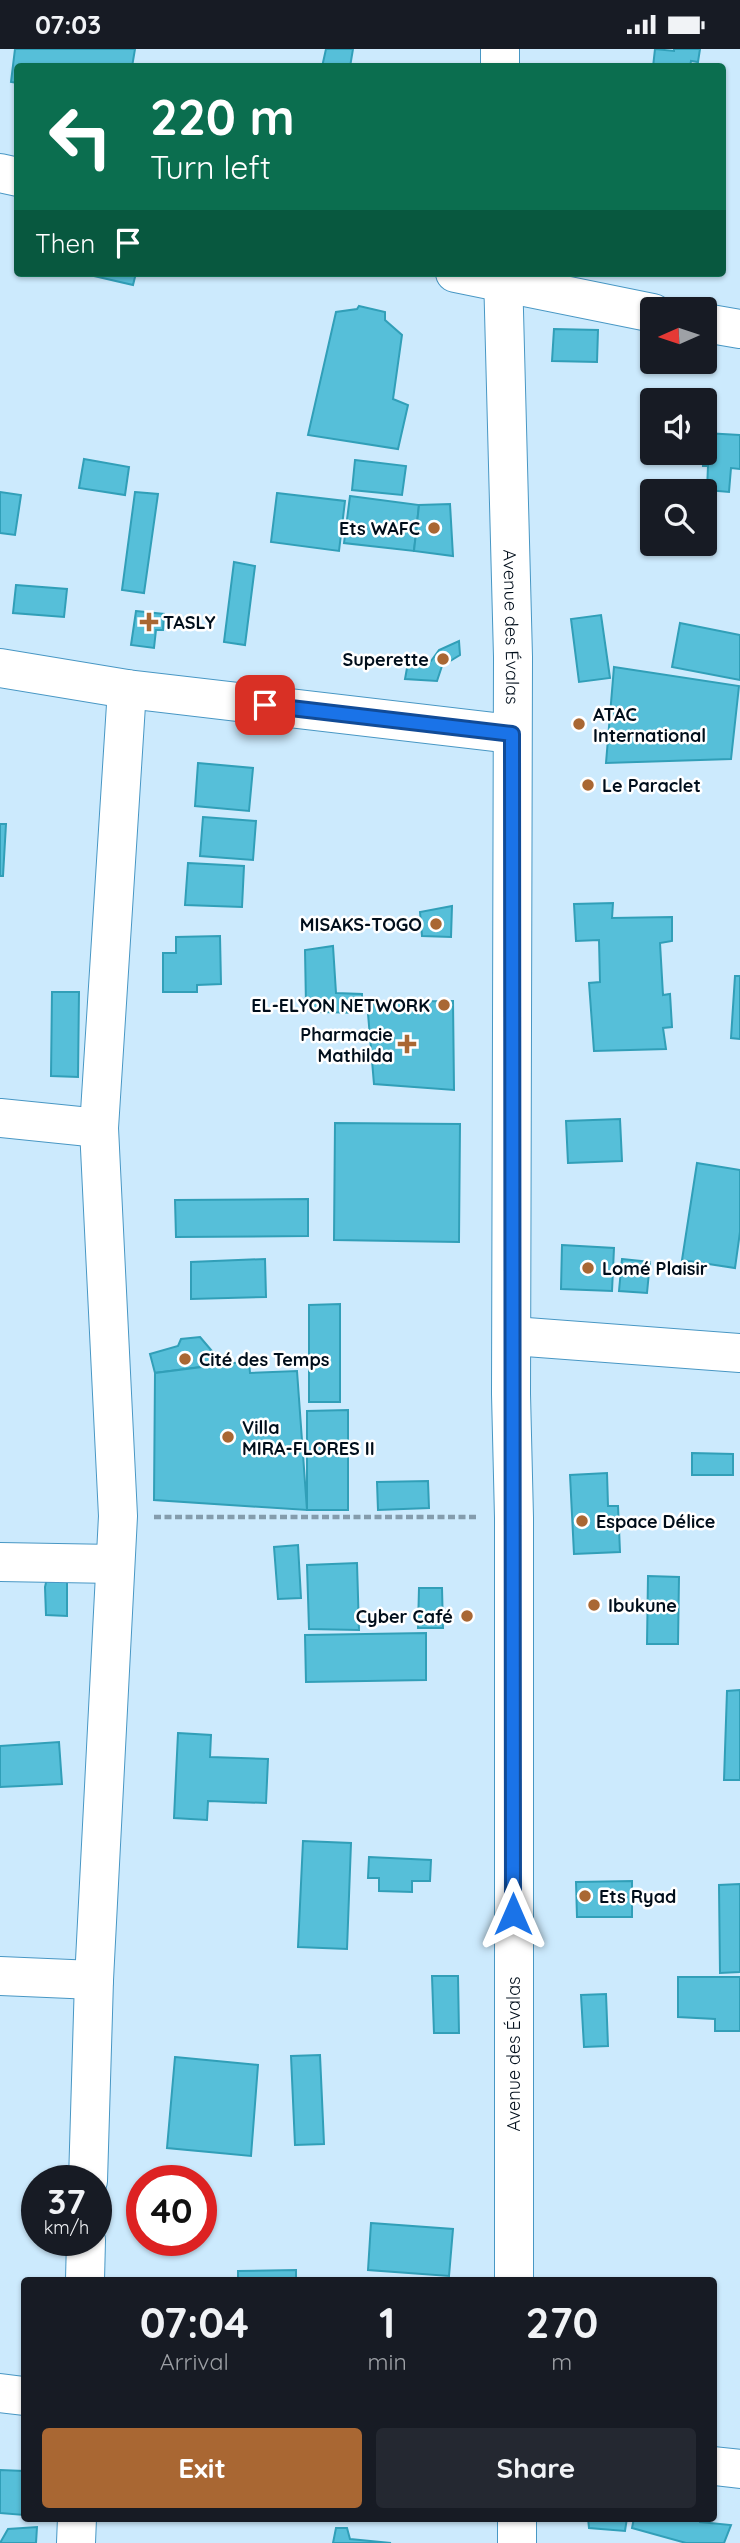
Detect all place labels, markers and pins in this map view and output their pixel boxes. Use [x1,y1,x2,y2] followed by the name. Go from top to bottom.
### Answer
[339,517,420,540] place label: Ets WAFC
[426,520,442,536] marker: Ets WAFC
[163,611,216,634] place label: TASLY
[141,614,157,630] marker: TASLY
[342,648,429,671] place label: Superette
[435,651,451,667] marker: Superette
[235,675,295,735] pin
[593,703,706,747] place label: ATAC International
[571,716,587,732] marker: ATAC International
[602,774,701,797] place label: Le Paraclet
[580,777,596,793] marker: Le Paraclet
[300,913,422,936] place label: MISAKS-TOGO
[428,916,444,932] marker: MISAKS-TOGO
[251,994,430,1017] place label: EL-ELYON NETWORK
[436,997,452,1013] marker: EL-ELYON NETWORK
[300,1023,393,1067] place label: Pharmacie Mathilda
[399,1036,415,1052] marker: Pharmacie Mathilda
[602,1257,708,1280] place label: Lomé Plaisir
[580,1260,596,1276] marker: Lomé Plaisir
[199,1348,330,1371] place label: Cité des Temps
[177,1351,193,1367] marker: Cité des Temps
[242,1416,375,1460] place label: Villa MIRA-FLORES II
[220,1429,236,1445] marker: Villa MIRA-FLORES II
[596,1510,715,1533] place label: Espace Délice
[574,1513,590,1529] marker: Espace Délice
[608,1594,677,1617] place label: Ibukune
[586,1597,602,1613] marker: Ibukune
[356,1605,453,1628] place label: Cyber Café
[459,1608,475,1624] marker: Cyber Café
[599,1885,676,1908] place label: Ets Ryad
[577,1888,593,1904] marker: Ets Ryad

